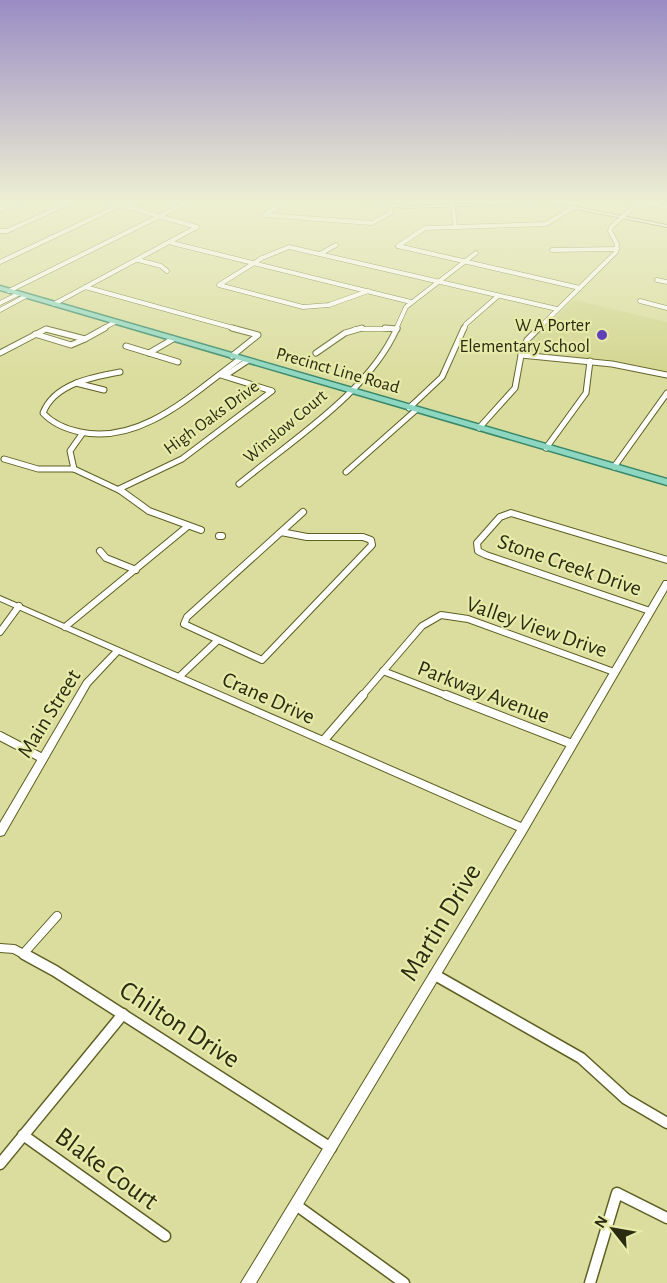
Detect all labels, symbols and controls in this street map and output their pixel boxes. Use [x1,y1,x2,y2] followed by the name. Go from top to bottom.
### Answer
[460,317,590,356] place label: W A Porter Elementary School
[595,328,609,342] marker: W A Porter Elementary School
[274,345,402,397] street label: Precinct Line Road
[161,377,263,458] street label: High Oaks Drive
[240,387,331,467] street label: Winslow Court
[495,530,644,600] street label: Stone Creek Drive
[463,593,610,661] street label: Valley View Drive
[415,657,553,727] street label: Parkway Avenue
[13,666,85,762] street label: Main Street
[219,668,318,728] street label: Crane Drive
[395,859,486,986] street label: Martin Drive
[115,976,245,1073] street label: Chilton Drive
[50,1122,164,1215] street label: Blake Court
[583,1199,643,1259] north arrow
[591,1213,611,1231] text: N

